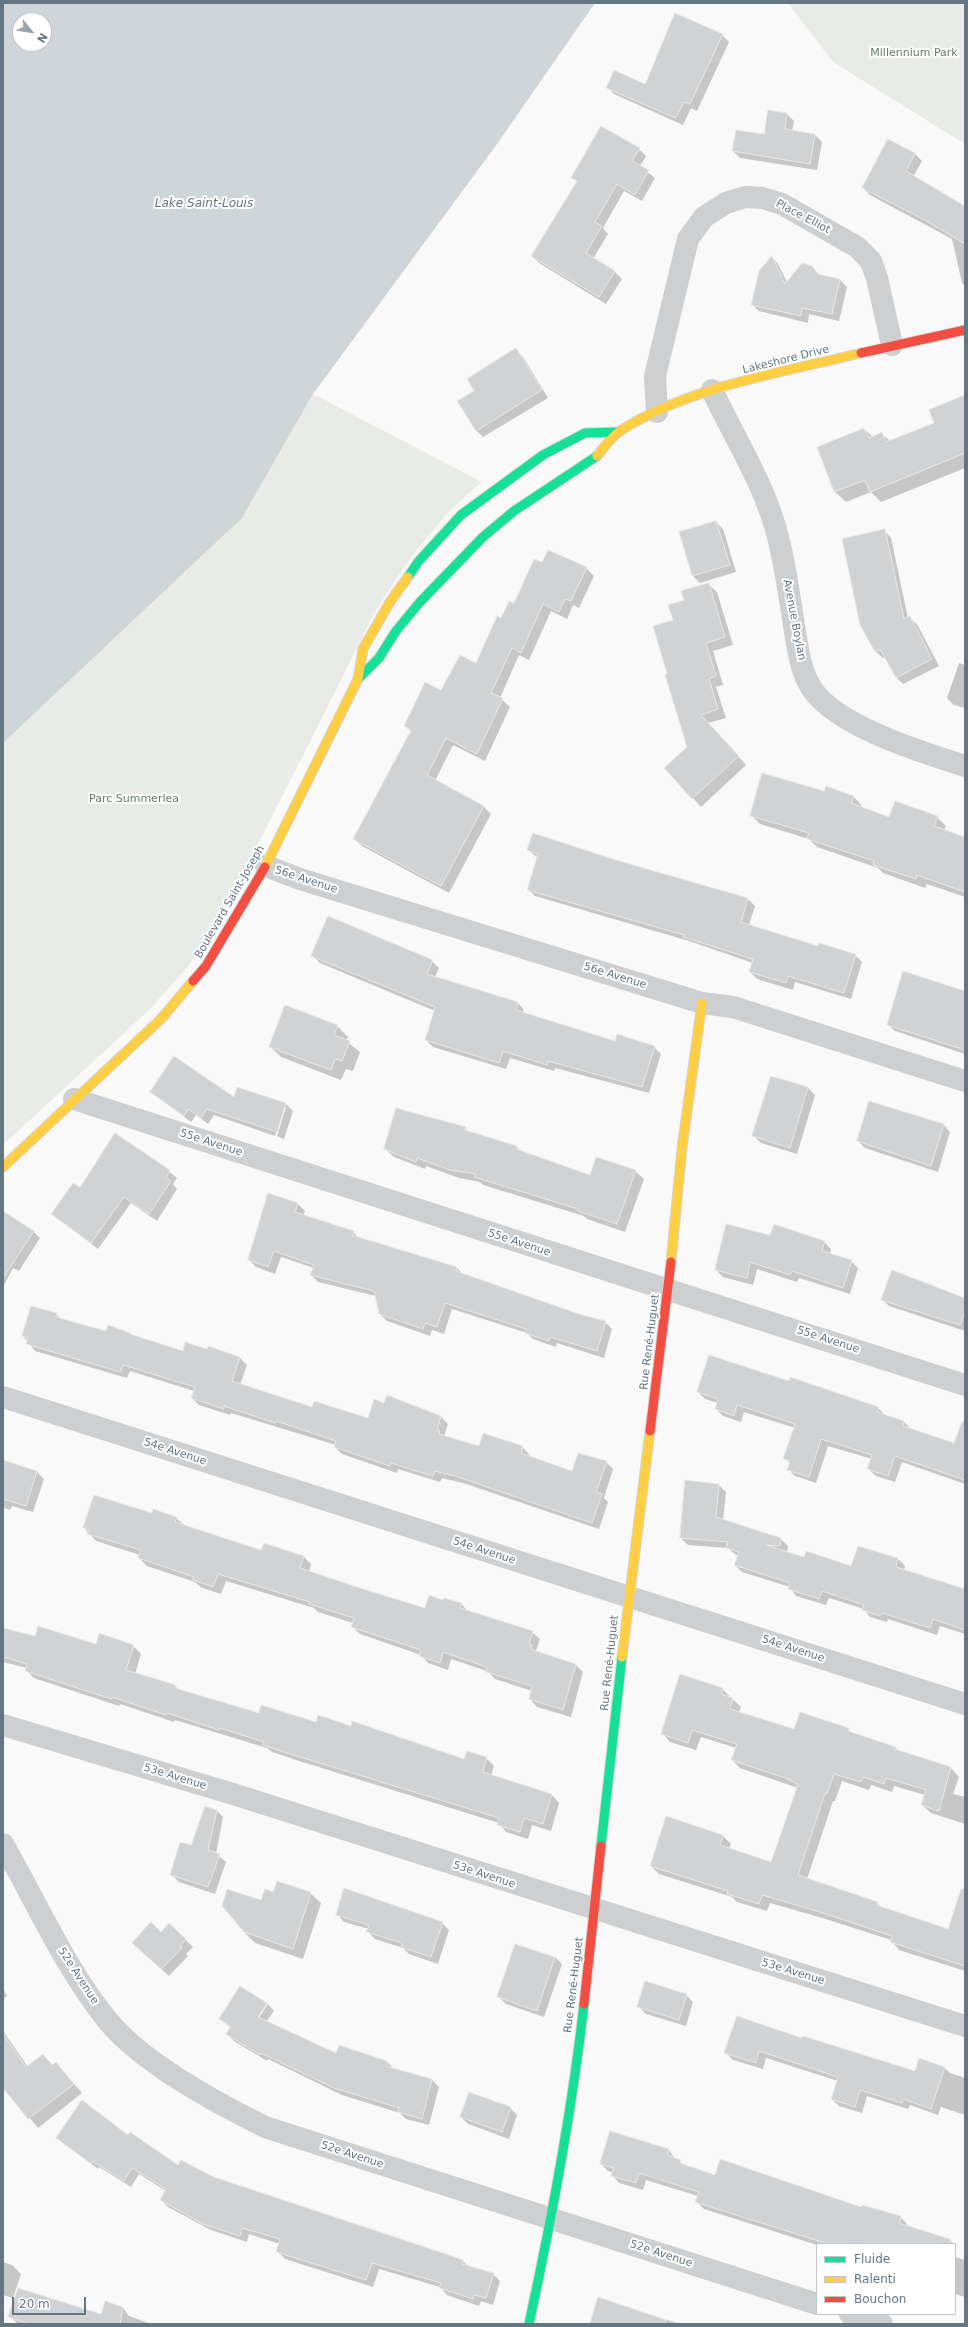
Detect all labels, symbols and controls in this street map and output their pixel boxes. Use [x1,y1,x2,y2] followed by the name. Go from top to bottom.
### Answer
[12,12,52,52] north arrow
[34,31,50,45] text: N
[870,46,958,60] park label: Millennium Park
[155,197,253,211] water label: Lake Saint-Louis
[773,197,833,237] street label: Place Elliot
[741,343,831,377] street label: Lakeshore Drive
[780,579,808,661] street label: Avenue Boylan
[89,792,179,806] park label: Parc Summerlea
[192,843,268,961] street label: Boulevard Saint-Joseph
[273,864,339,896] street label: 56e Avenue
[582,960,648,992] street label: 56e Avenue
[178,1127,244,1159] street label: 55e Avenue
[486,1227,552,1259] street label: 55e Avenue
[638,1293,662,1391] street label: Rue René-Huguet
[795,1324,861,1356] street label: 55e Avenue
[142,1436,208,1468] street label: 54e Avenue
[451,1535,517,1567] street label: 54e Avenue
[598,1614,622,1712] street label: Rue René-Huguet
[760,1633,826,1665] street label: 54e Avenue
[142,1761,208,1793] street label: 53e Avenue
[451,1859,517,1891] street label: 53e Avenue
[562,1936,586,2034] street label: Rue René-Huguet
[55,1945,101,2007] street label: 52e Avenue
[760,1956,826,1988] street label: 53e Avenue
[319,2139,385,2171] street label: 52e Avenue
[628,2238,694,2270] street label: 52e Avenue
[816,2243,956,2315] legend
[854,2252,890,2266] text: Fluide
[854,2272,896,2286] text: Ralenti
[14,2289,88,2315] scale bar
[854,2292,906,2306] text: Bouchon
[19,2297,50,2311] text: 20 m

